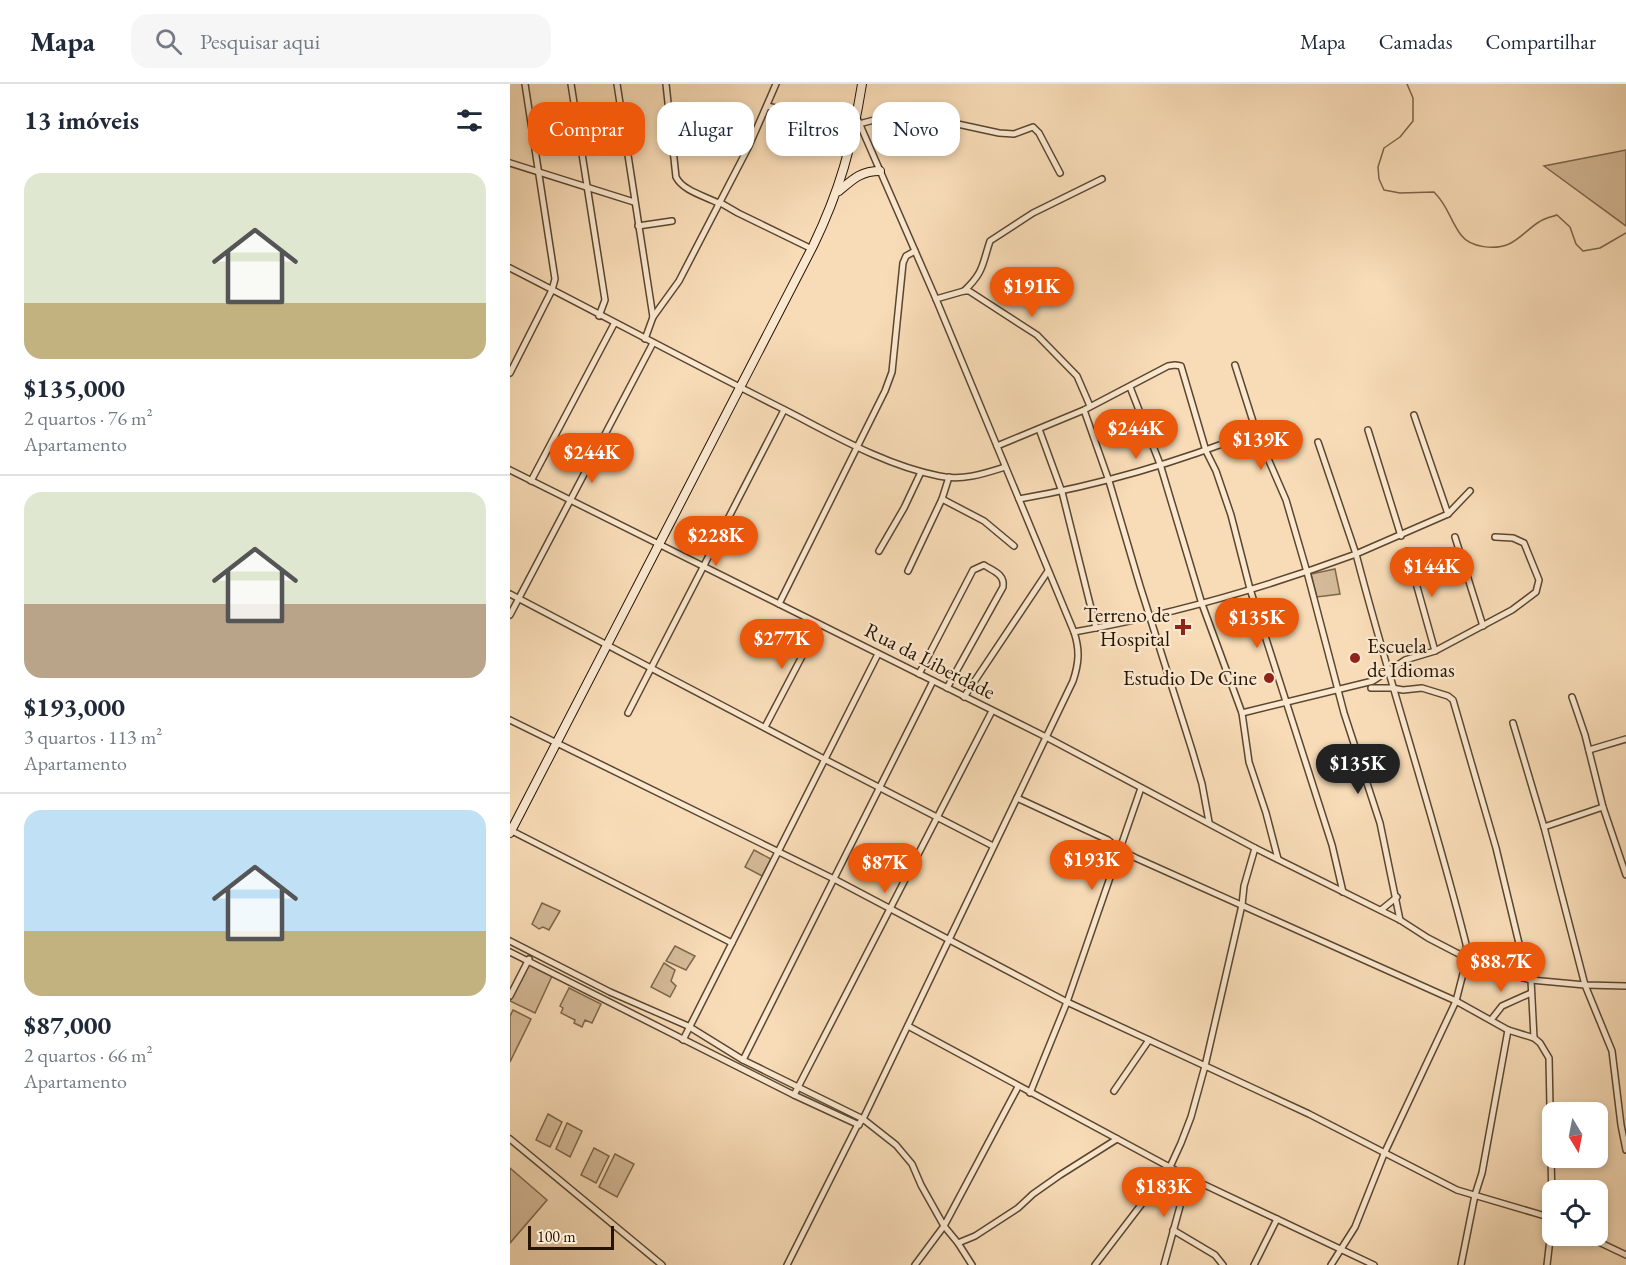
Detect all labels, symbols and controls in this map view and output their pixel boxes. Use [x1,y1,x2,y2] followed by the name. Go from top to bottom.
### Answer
[131,14,551,68] search box
[30,23,95,59] text: Mapa
[152,25,185,58] icon: search
[200,27,320,56] text: Pesquisar aqui
[1300,28,1346,55] text: Mapa
[1379,28,1452,55] text: Camadas
[1485,28,1596,55] text: Compartilhar
[528,102,645,156] chip: Comprar
[657,102,754,156] chip: Alugar
[766,102,860,156] chip: Filtros
[872,102,960,156] chip: Novo
[24,103,139,137] text: 13 imóveis
[453,104,486,137] icon: filters
[201,212,309,320] icon: home
[990,267,1074,318] pin: $191K
[1004,273,1060,299] text: $191K
[24,371,125,405] text: $135,000
[24,405,153,431] text: 2 quartos · 76 m²
[1094,409,1178,460] pin: $244K
[1108,415,1164,441] text: $244K
[1219,420,1303,471] pin: $139K
[1233,426,1289,452] text: $139K
[24,431,127,457] text: Apartamento
[550,433,634,484] pin: $244K
[564,439,620,465] text: $244K
[674,516,758,567] pin: $228K
[688,522,744,548] text: $228K
[201,531,309,639] icon: home
[1390,547,1474,598] pin: $144K
[1404,553,1460,579] text: $144K
[1215,598,1299,649] pin: $135K
[1083,601,1170,652] place label: Terreno de Hospital
[1229,604,1285,630] text: $135K
[860,616,1000,705] street label: Rua da Liberdade
[1174,618,1192,636] marker: Terreno de Hospital
[740,619,824,670] pin: $277K
[754,625,810,651] text: $277K
[1367,632,1455,683] place label: Escuela de Idiomas
[1348,651,1362,665] marker: Escuela de Idiomas
[1123,664,1257,691] place label: Estudio De Cine
[1262,671,1276,685] marker: Estudio De Cine
[24,690,125,724] text: $193,000
[24,724,162,750] text: 3 quartos · 113 m²
[1316,744,1400,795] pin: $135K
[24,750,127,776] text: Apartamento
[1330,750,1386,776] text: $135K
[1050,840,1134,891] pin: $193K
[849,843,921,894] pin: $87K
[1064,846,1120,872] text: $193K
[201,849,309,957] icon: home
[862,849,908,875] text: $87K
[1452,942,1550,993] pin: $88.7K
[1470,948,1532,974] text: $88.7K
[24,1008,111,1042] text: $87,000
[24,1042,153,1068] text: 2 quartos · 66 m²
[24,1068,127,1094] text: Apartamento
[1542,1102,1608,1168] north arrow
[1542,1102,1608,1246] map controls
[1122,1167,1206,1218] pin: $183K
[1136,1173,1192,1199] text: $183K
[1542,1180,1608,1246] button: locate
[528,1223,614,1250] scale bar
[537,1226,576,1247] text: 100 m

